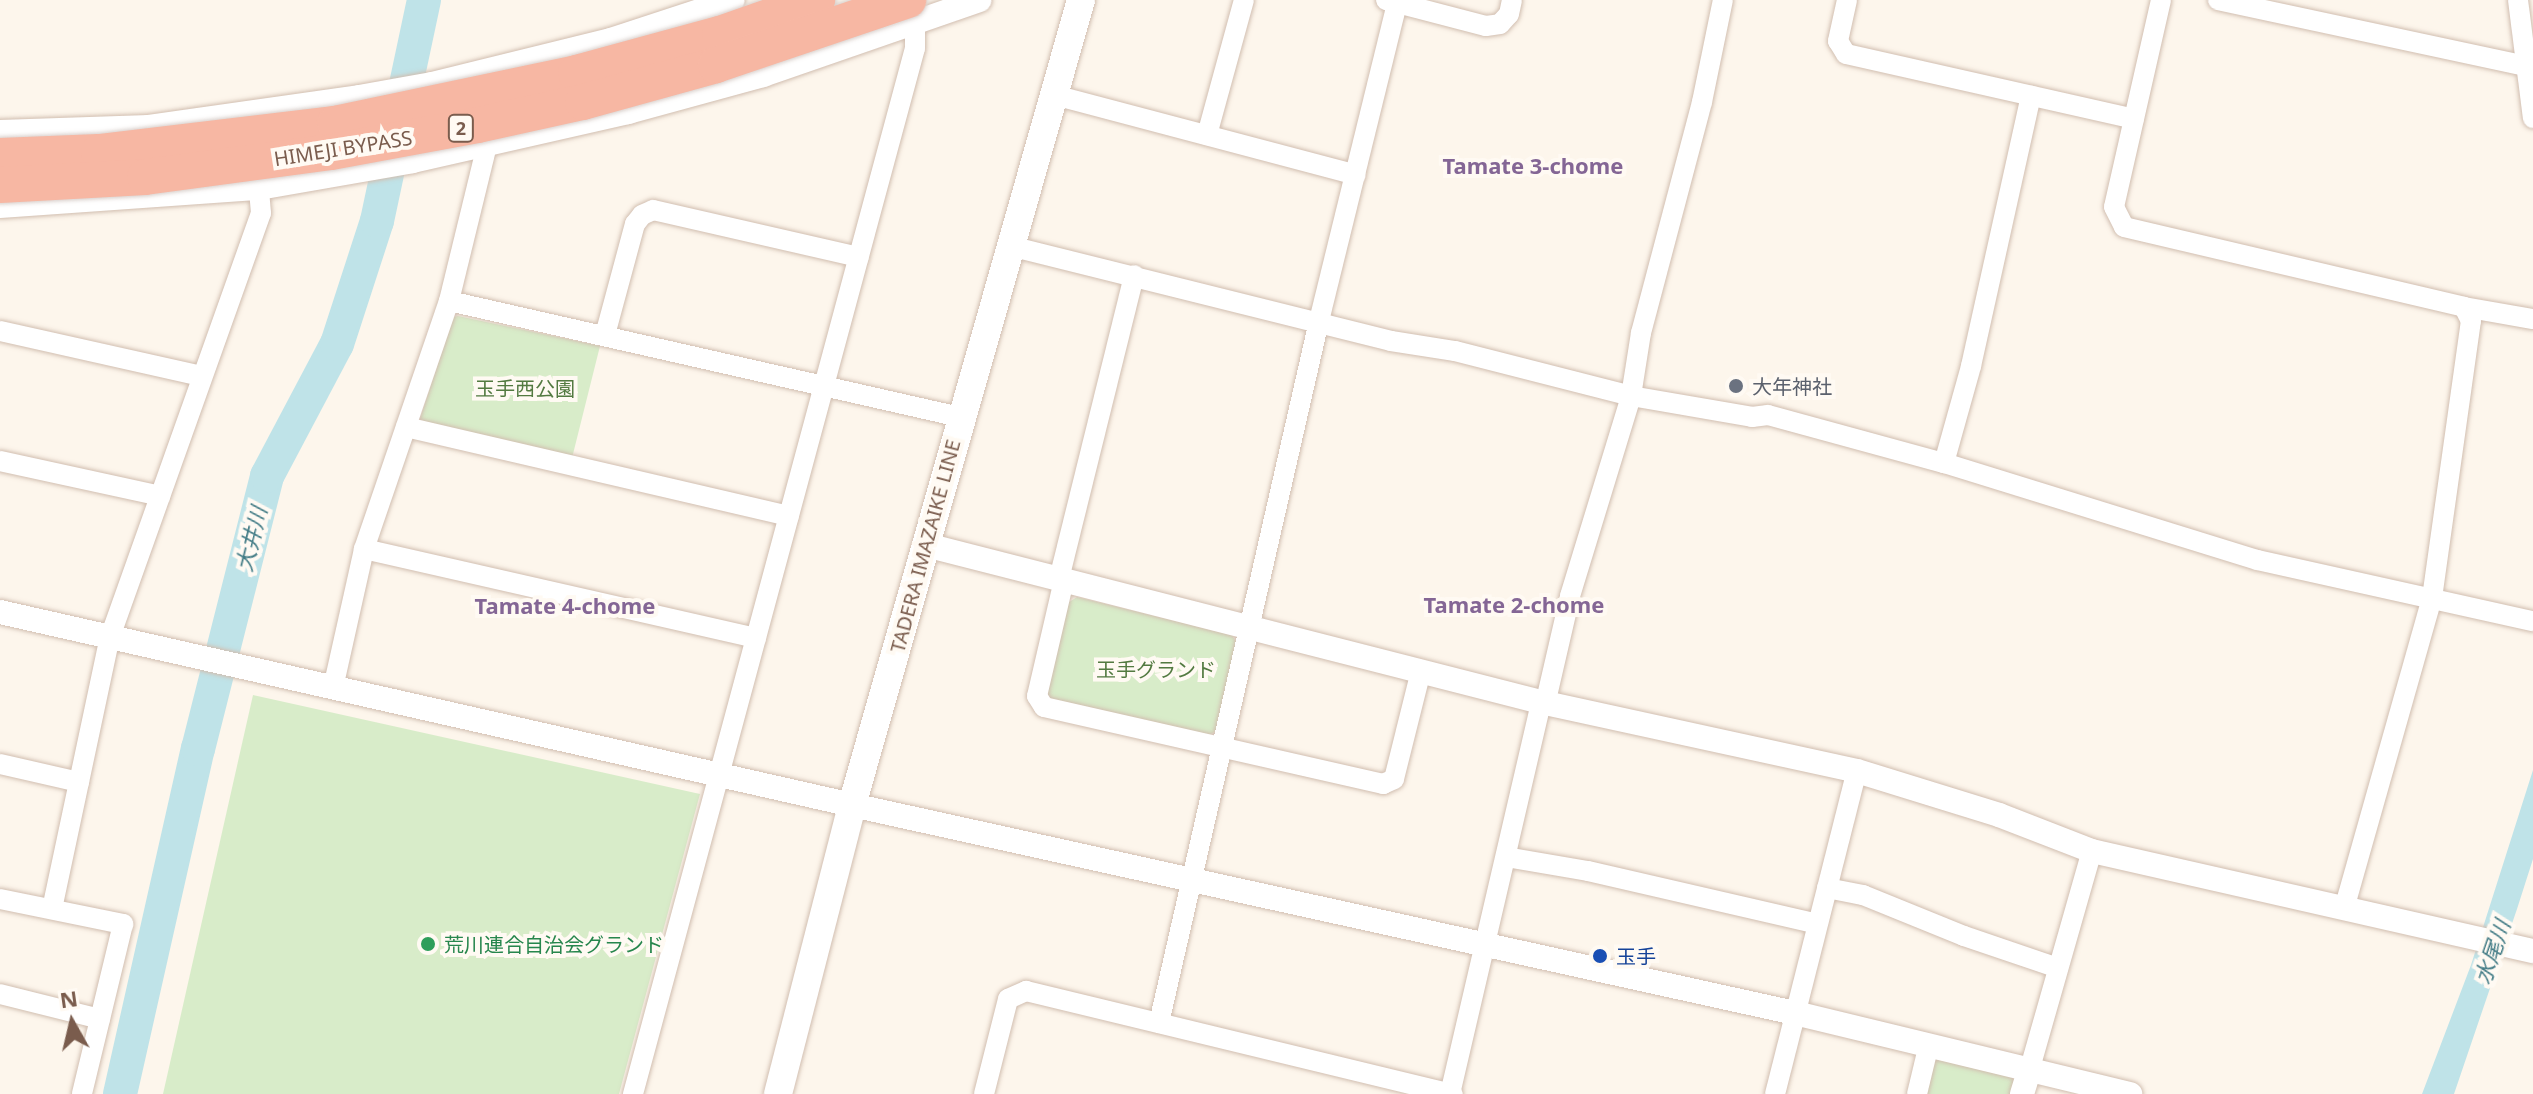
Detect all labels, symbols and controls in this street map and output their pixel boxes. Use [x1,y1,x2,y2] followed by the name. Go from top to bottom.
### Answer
[447,114,475,142] road number: 2
[272,125,414,171] street label: HIMEJI BYPASS
[1443,153,1623,179] district label: Tamate 3-chome
[1752,374,1832,398] place label: 大年神社
[475,376,575,400] park label: 玉手西公園
[1727,377,1745,395] marker: 大年神社
[885,437,965,655] street label: TADERA IMAZAIKE LINE
[230,504,272,574] water label: 大井川
[1424,592,1604,618] district label: Tamate 2-chome
[475,593,655,619] district label: Tamate 4-chome
[1096,657,1216,681] park label: 玉手グランド
[2469,917,2515,987] water label: 水尾川
[444,932,664,956] place label: 荒川連合自治会グランド
[419,935,437,953] marker: 荒川連合自治会グランド
[1616,944,1656,968] place label: 玉手
[1591,947,1609,965] marker: 玉手
[32,982,112,1062] north arrow
[58,982,80,1014] text: N

